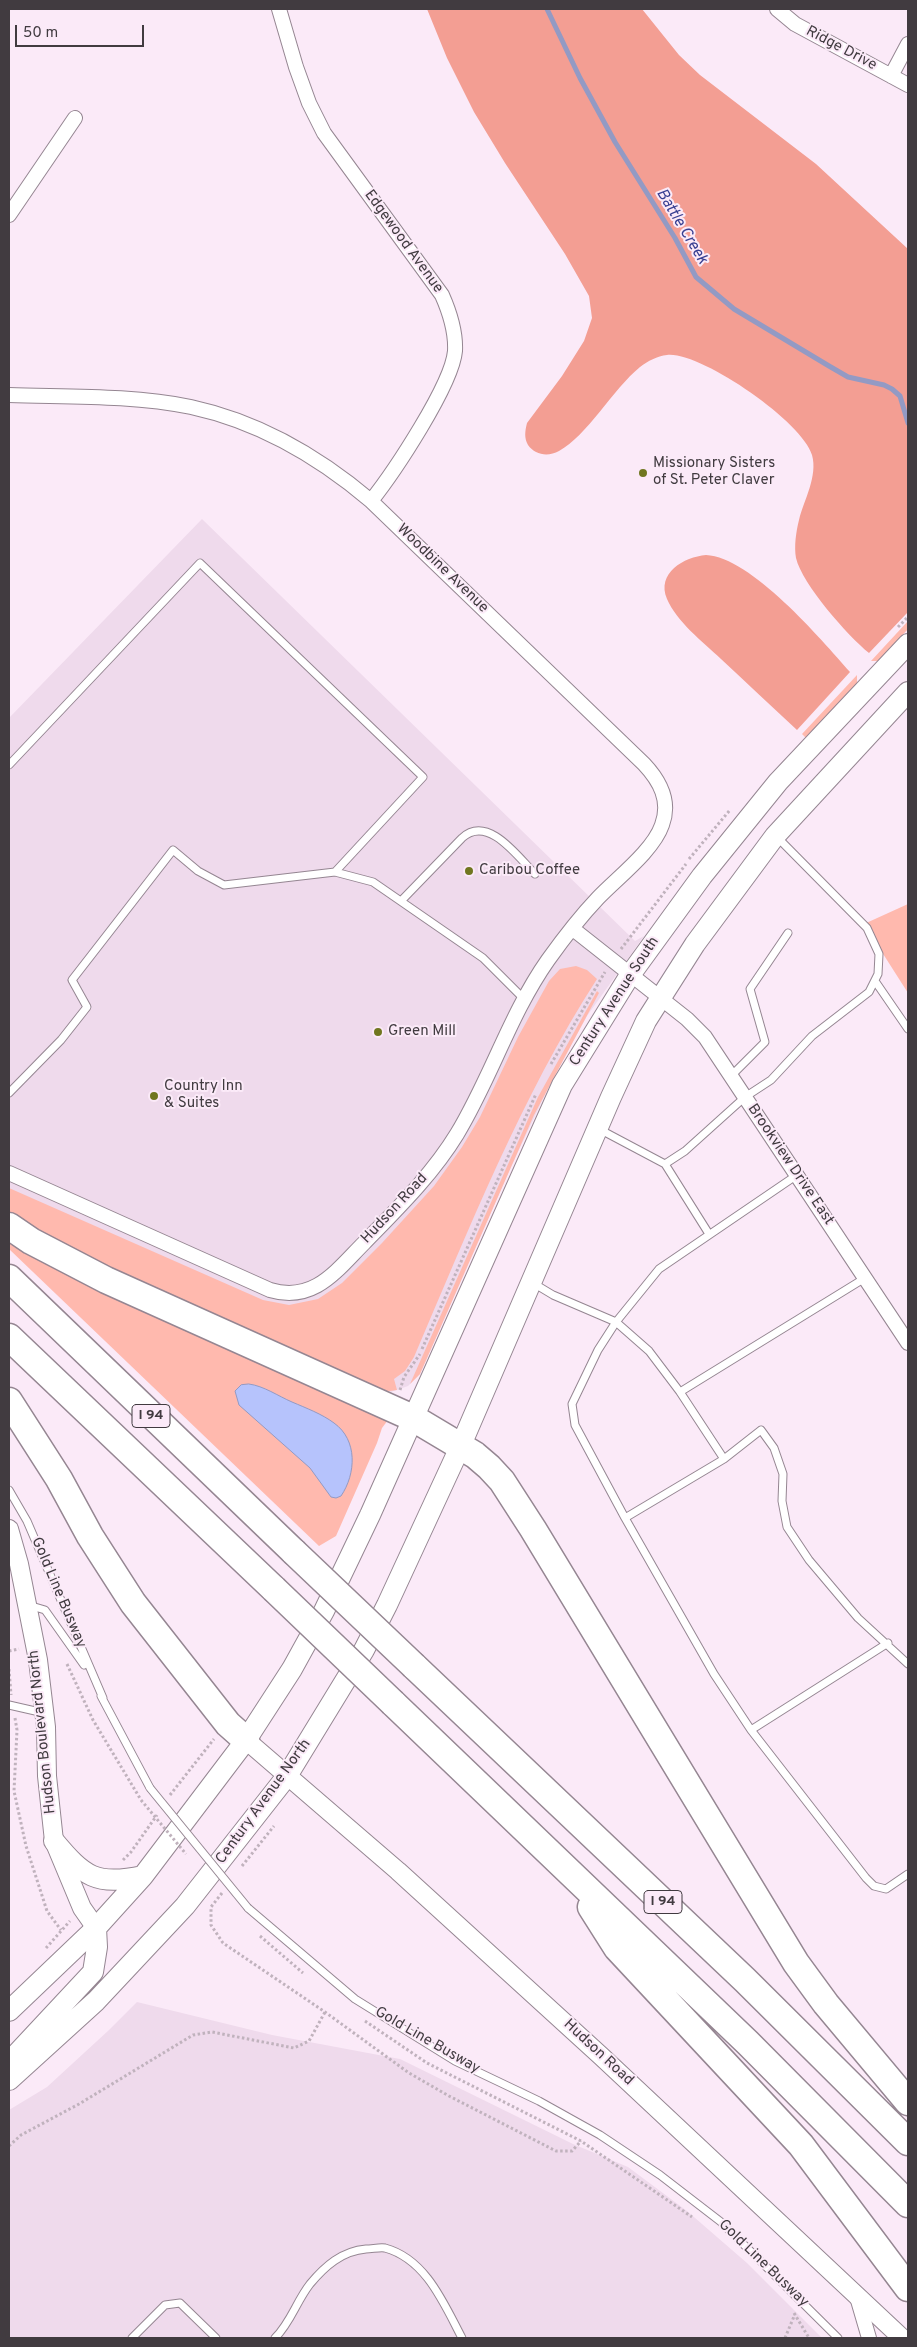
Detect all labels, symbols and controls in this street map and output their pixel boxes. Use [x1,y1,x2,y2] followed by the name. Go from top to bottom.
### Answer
[18,15,146,47] scale bar
[802,23,880,75] street label: Ridge Drive
[23,24,58,43] text: 50 m
[651,186,711,268] water label: Battle Creek
[360,187,446,297] street label: Edgewood Avenue
[653,455,775,490] place label: Missionary Sisters of St. Peter Claver
[637,467,649,479] marker: Missionary Sisters of St. Peter Claver
[392,521,492,617] street label: Woodbine Avenue
[479,862,580,880] place label: Caribou Coffee
[463,865,475,877] marker: Caribou Coffee
[566,934,664,1070] street label: Century Avenue South
[388,1023,456,1041] place label: Green Mill
[372,1026,384,1038] marker: Green Mill
[164,1078,243,1113] place label: Country Inn & Suites
[148,1090,160,1102] marker: Country Inn & Suites
[743,1101,837,1229] street label: Brookview Drive East
[358,1170,432,1248] street label: Hudson Road
[132,1404,170,1428] road number: I 94
[27,1535,89,1651] street label: Gold Line Busway
[25,1649,61,1815] street label: Hudson Boulevard North
[213,1736,315,1868] street label: Century Avenue North
[644,1890,682,1914] road number: I 94
[371,2004,483,2078] street label: Gold Line Busway
[559,2016,637,2090] street label: Hudson Road
[714,2216,812,2312] street label: Gold Line Busway

